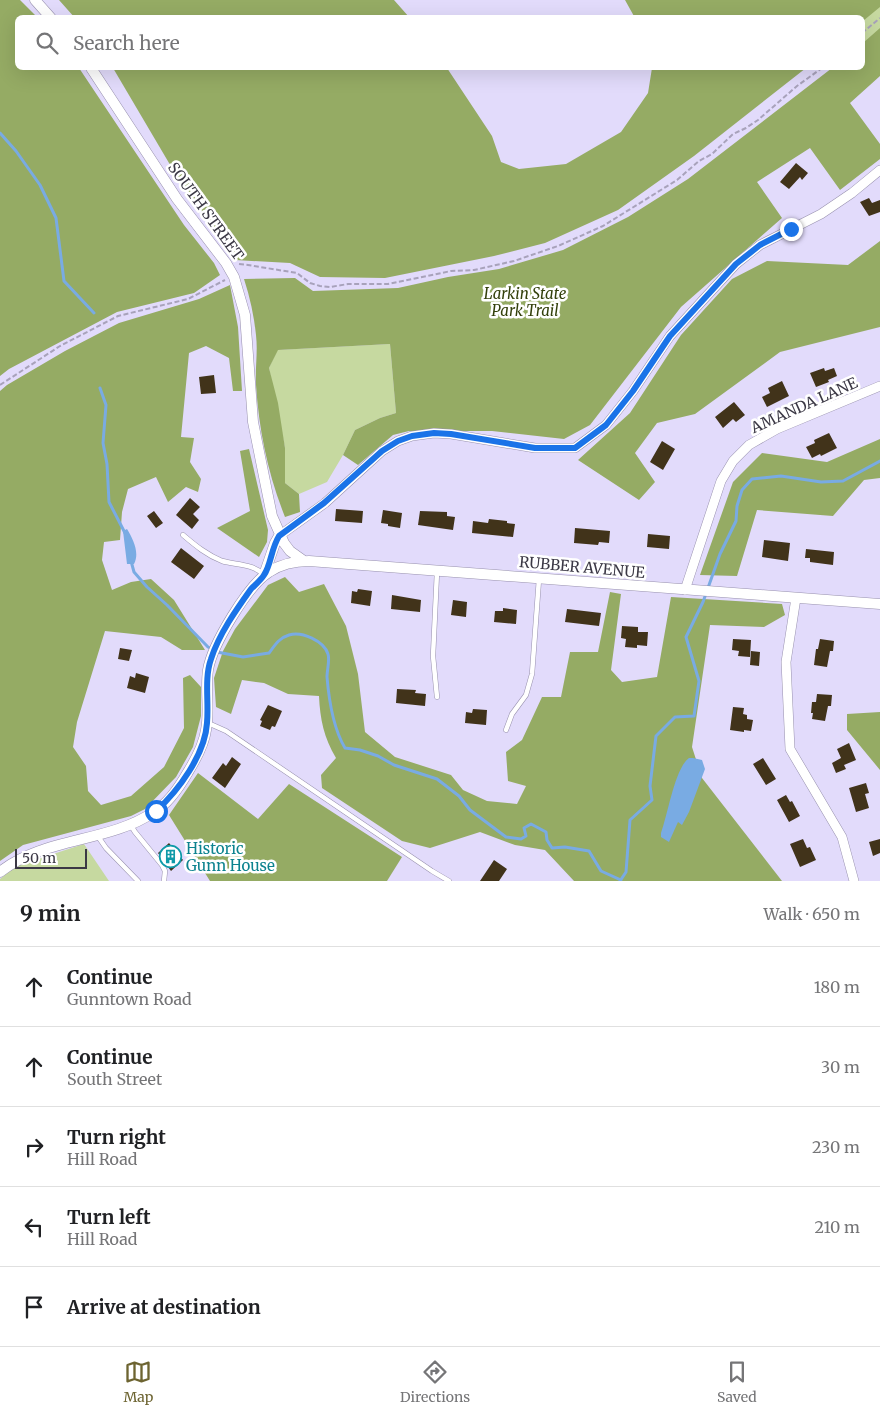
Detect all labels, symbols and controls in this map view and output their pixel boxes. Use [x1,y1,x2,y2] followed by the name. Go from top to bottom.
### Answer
[15,15,865,70] search box
[33,29,61,57] icon: search
[73,31,180,55] text: Search here
[164,158,248,264] street label: SOUTH STREET
[780,218,803,241] route end
[484,284,567,320] park label: Larkin State Park Trail
[747,373,861,437] street label: AMANDA LANE
[518,552,646,582] street label: RUBBER AVENUE
[145,800,168,823] route start
[186,839,275,875] place label: Historic Gunn House
[158,845,182,869] building icon: Historic Gunn House
[15,846,88,869] scale bar
[22,849,56,867] text: 50 m
[20,900,80,927] text: 9 min
[763,904,860,924] text: Walk · 650 m
[67,965,153,989] text: Continue
[20,973,48,1001] icon: ahead
[814,977,860,997] text: 180 m
[67,989,192,1009] text: Gunntown Road
[67,1045,153,1069] text: Continue
[20,1053,48,1081] icon: ahead
[821,1057,860,1077] text: 30 m
[67,1069,162,1089] text: South Street
[67,1125,166,1149] text: Turn right
[20,1133,48,1161] icon: right
[812,1137,860,1157] text: 230 m
[67,1149,137,1169] text: Hill Road
[67,1205,151,1229] text: Turn left
[20,1213,48,1241] icon: left
[815,1217,860,1237] text: 210 m
[67,1229,137,1249] text: Hill Road
[20,1293,48,1321] icon: arrive
[67,1295,261,1319] text: Arrive at destination
[123,1358,153,1406] tab: Map
[400,1358,470,1406] tab: Directions
[717,1358,757,1406] tab: Saved

